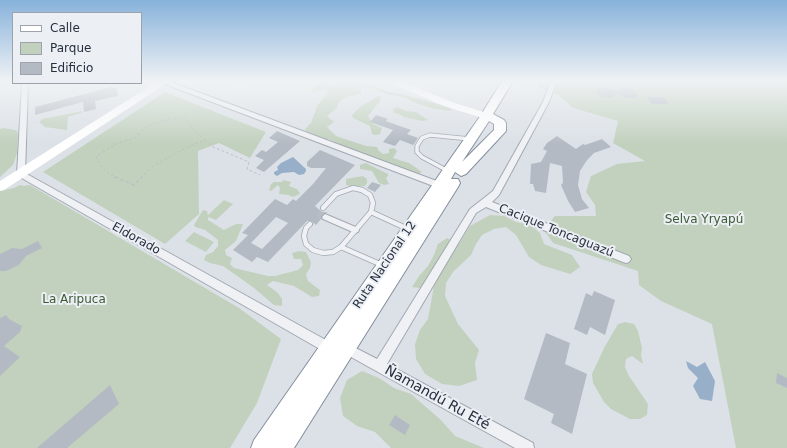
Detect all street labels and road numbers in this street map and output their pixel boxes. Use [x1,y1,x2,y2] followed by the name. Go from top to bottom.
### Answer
[496,201,616,261] street label: Cacique Toncaguazú
[350,219,420,311] street label: Ruta Nacional 12
[109,220,163,258] street label: Eldorado
[381,362,493,434] street label: Ñamandú Ru Eté

